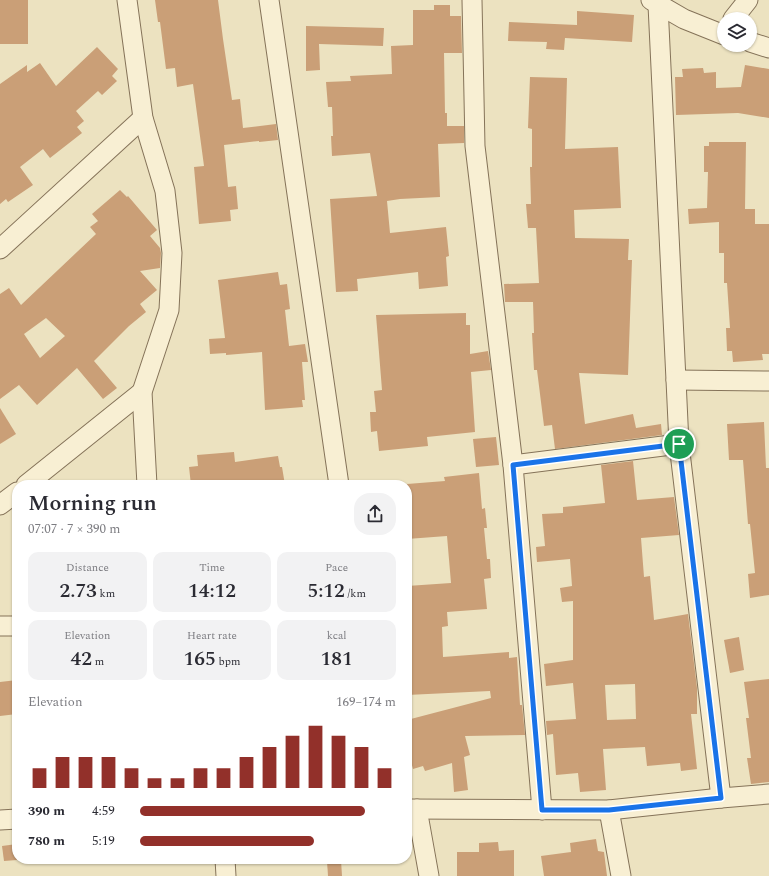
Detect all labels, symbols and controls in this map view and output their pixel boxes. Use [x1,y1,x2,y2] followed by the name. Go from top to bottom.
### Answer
[717,12,757,52] map controls
[717,12,757,52] button: layers
[662,427,696,461] pin
[668,433,690,455] icon: arrive
[28,487,157,520] text: Morning run
[354,493,396,535] button: share
[28,519,120,539] text: 07:07 · 7 × 390 m
[66,559,109,576] text: Distance
[199,559,225,576] text: Time
[325,559,348,576] text: Pace
[59,576,97,606] text: 2.73
[188,576,236,606] text: 14:12
[307,576,345,606] text: 5:12
[97,585,115,602] text: km
[345,585,366,602] text: /km
[64,627,110,644] text: Elevation
[187,627,237,644] text: Heart rate
[327,627,347,644] text: kcal
[70,644,92,674] text: 42
[184,644,216,674] text: 165
[321,644,353,674] text: 181
[92,653,104,670] text: m
[216,653,240,670] text: bpm
[28,692,82,712] text: Elevation
[336,692,396,712] text: 169–174 m
[28,801,65,821] text: 390 m
[92,801,115,821] text: 4:59
[28,831,65,851] text: 780 m
[92,831,115,851] text: 5:19

